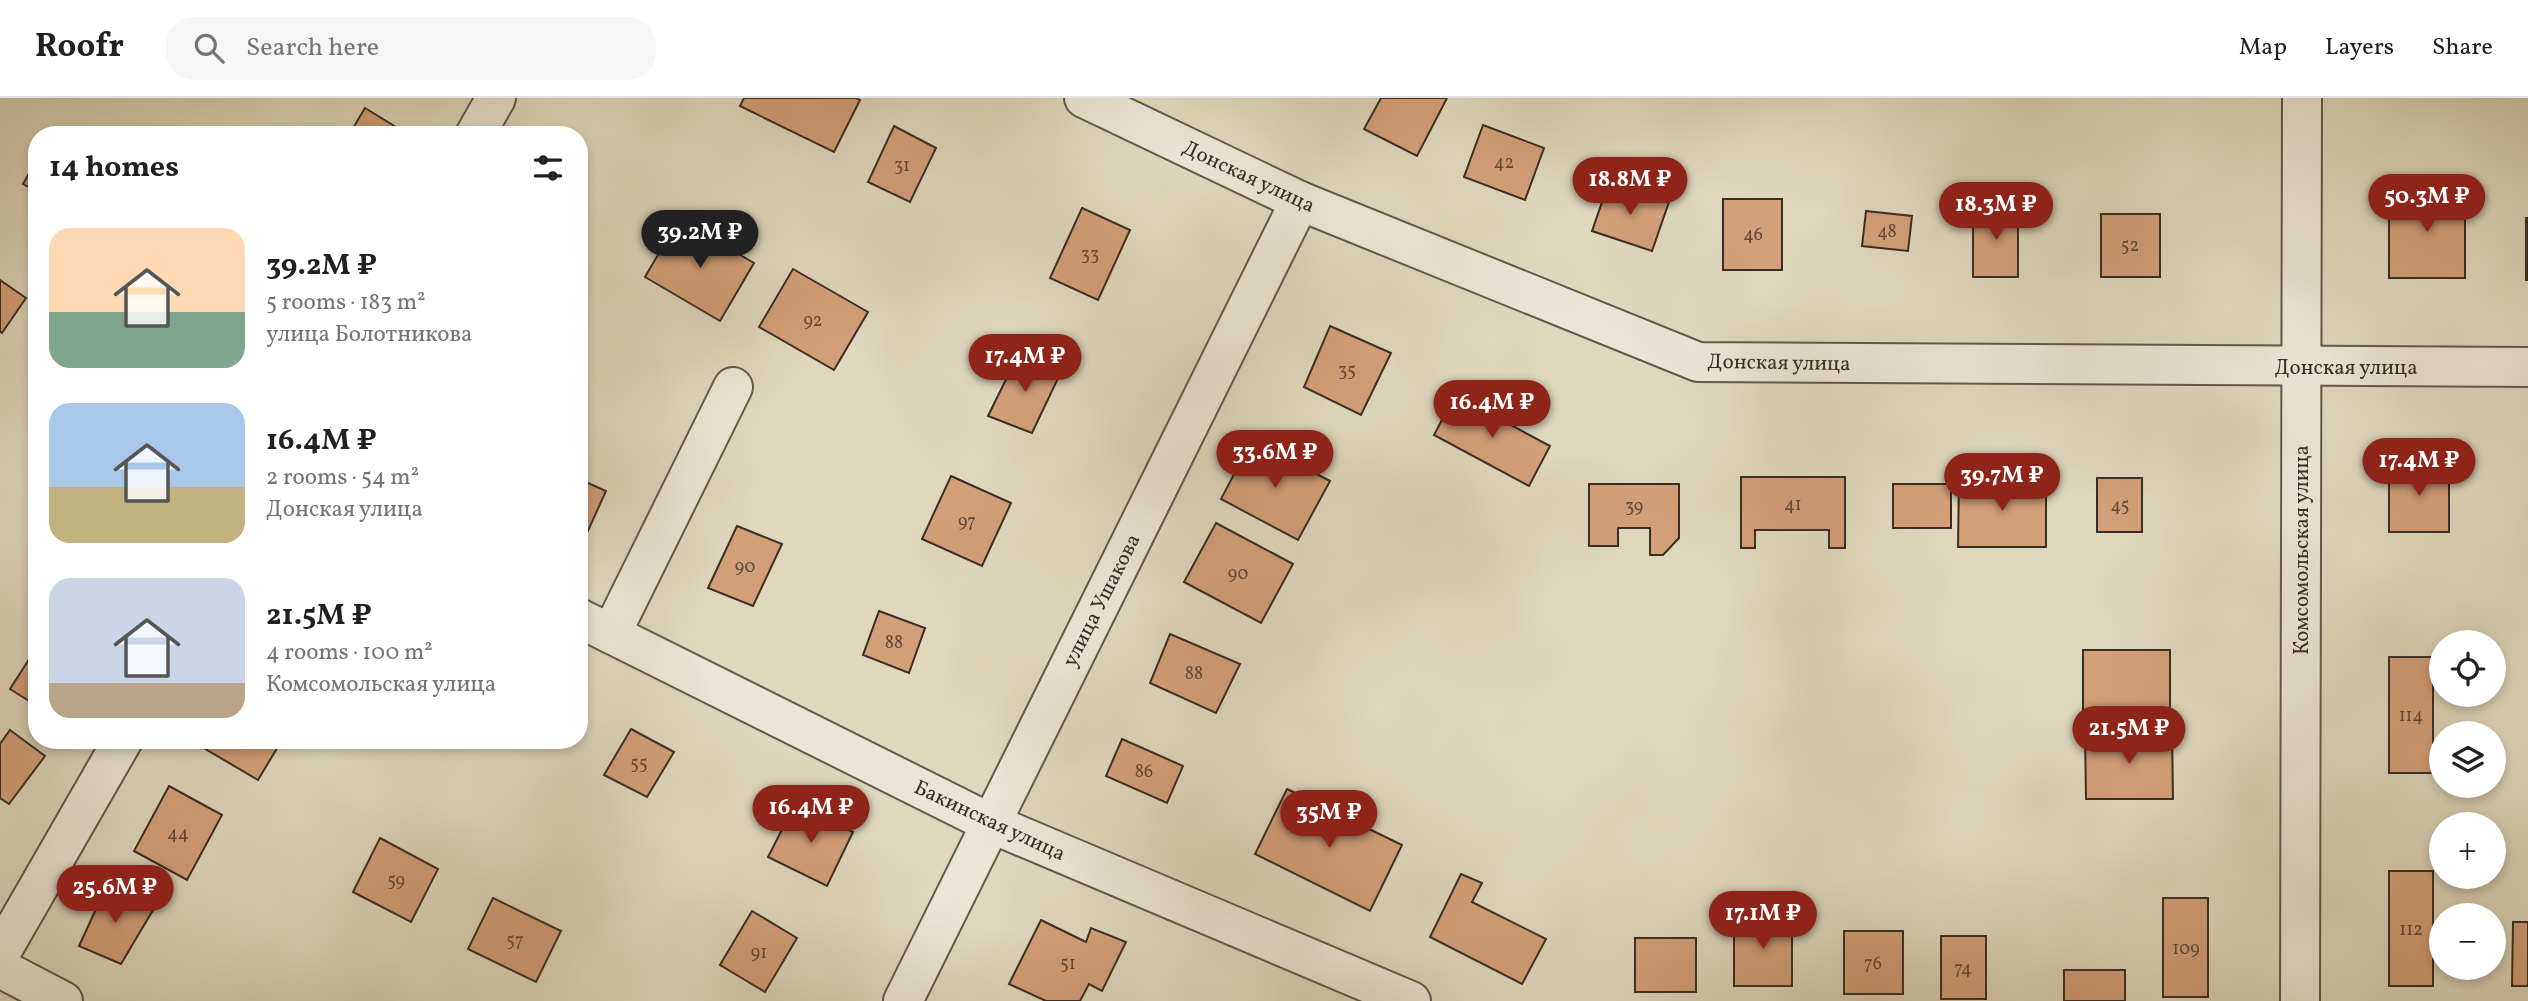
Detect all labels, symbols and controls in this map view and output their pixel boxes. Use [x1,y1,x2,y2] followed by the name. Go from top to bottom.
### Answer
[166,17,656,80] search box
[35,25,124,71] text: Roofr
[190,29,228,67] icon: search
[246,30,379,66] text: Search here
[2239,31,2287,65] text: Map
[2325,31,2394,65] text: Layers
[2432,31,2493,65] text: Share
[1177,134,1319,221] street label: Донская улица
[49,147,179,189] text: 14 homes
[529,149,567,187] icon: filters
[1494,151,1514,176] house number: 42
[894,154,910,179] house number: 31
[1565,158,1695,217] pin: 18.8M ₽
[1588,164,1672,196] text: 18.8M ₽
[2362,174,2492,234] pin: 50.3M ₽
[2384,181,2470,213] text: 50.3M ₽
[1931,183,2061,242] pin: 18.3M ₽
[1955,189,2037,221] text: 18.3M ₽
[635,211,765,270] pin: 39.2M ₽
[657,217,743,249] text: 39.2M ₽
[1877,220,1897,245] house number: 48
[1743,223,1763,248] house number: 46
[2121,234,2139,259] house number: 52
[1081,243,1099,268] house number: 33
[266,245,377,287] text: 39.2M ₽
[105,256,189,340] icon: home
[266,287,426,319] text: 5 rooms · 183 m²
[803,309,823,334] house number: 92
[266,319,473,351] text: улица Болотникова
[960,334,1090,394] pin: 17.4M ₽
[984,341,1066,373] text: 17.4M ₽
[1707,348,1851,379] street label: Донская улица
[2274,354,2418,383] street label: Донская улица
[1338,359,1356,384] house number: 35
[1427,380,1557,440] pin: 16.4M ₽
[1450,387,1534,419] text: 16.4M ₽
[266,420,377,462] text: 16.4M ₽
[1210,430,1340,490] pin: 33.6M ₽
[105,431,189,515] icon: home
[1232,437,1318,469] text: 33.6M ₽
[2354,438,2484,498] pin: 17.4M ₽
[2288,445,2317,655] street label: Комсомольская улица
[2378,445,2460,477] text: 17.4M ₽
[1937,454,2067,513] pin: 39.7M ₽
[1960,460,2044,492] text: 39.7M ₽
[266,462,419,494] text: 2 rooms · 54 m²
[1784,493,1802,518] house number: 41
[266,494,423,526] text: Донская улица
[2111,494,2129,519] house number: 45
[1625,495,1643,520] house number: 39
[958,510,976,535] house number: 97
[1056,529,1148,672] street label: улица Ушакова
[735,555,755,580] house number: 90
[1228,562,1248,587] house number: 90
[266,595,372,637] text: 21.5M ₽
[105,606,189,690] icon: home
[2429,630,2506,980] map controls
[2429,630,2506,707] button: locate
[885,631,903,656] house number: 88
[266,637,433,669] text: 4 rooms · 100 m²
[1185,662,1203,687] house number: 88
[266,669,496,701] text: Комсомольская улица
[2399,704,2423,729] house number: 114
[2064,706,2194,766] pin: 21.5M ₽
[2088,713,2170,745] text: 21.5M ₽
[2429,721,2506,798] button: layers
[630,752,648,777] house number: 55
[1135,760,1153,785] house number: 86
[909,774,1070,869] street label: Бакинская улица
[746,786,876,845] pin: 16.4M ₽
[1280,790,1378,850] pin: 35M ₽
[769,792,853,824] text: 16.4M ₽
[1296,797,1362,829] text: 35M ₽
[2429,812,2506,889] button: +
[167,822,189,847] house number: 44
[50,866,180,925] pin: 25.6M ₽
[387,869,405,894] house number: 59
[73,872,157,904] text: 25.6M ₽
[1698,892,1828,951] pin: 17.1M ₽
[1725,898,1801,930] text: 17.1M ₽
[2429,903,2506,980] button: −
[2399,918,2423,943] house number: 112
[506,929,524,954] house number: 57
[2172,937,2200,962] house number: 109
[751,941,767,966] house number: 91
[1060,952,1076,977] house number: 51
[1864,952,1882,977] house number: 76
[1954,957,1972,982] house number: 74

